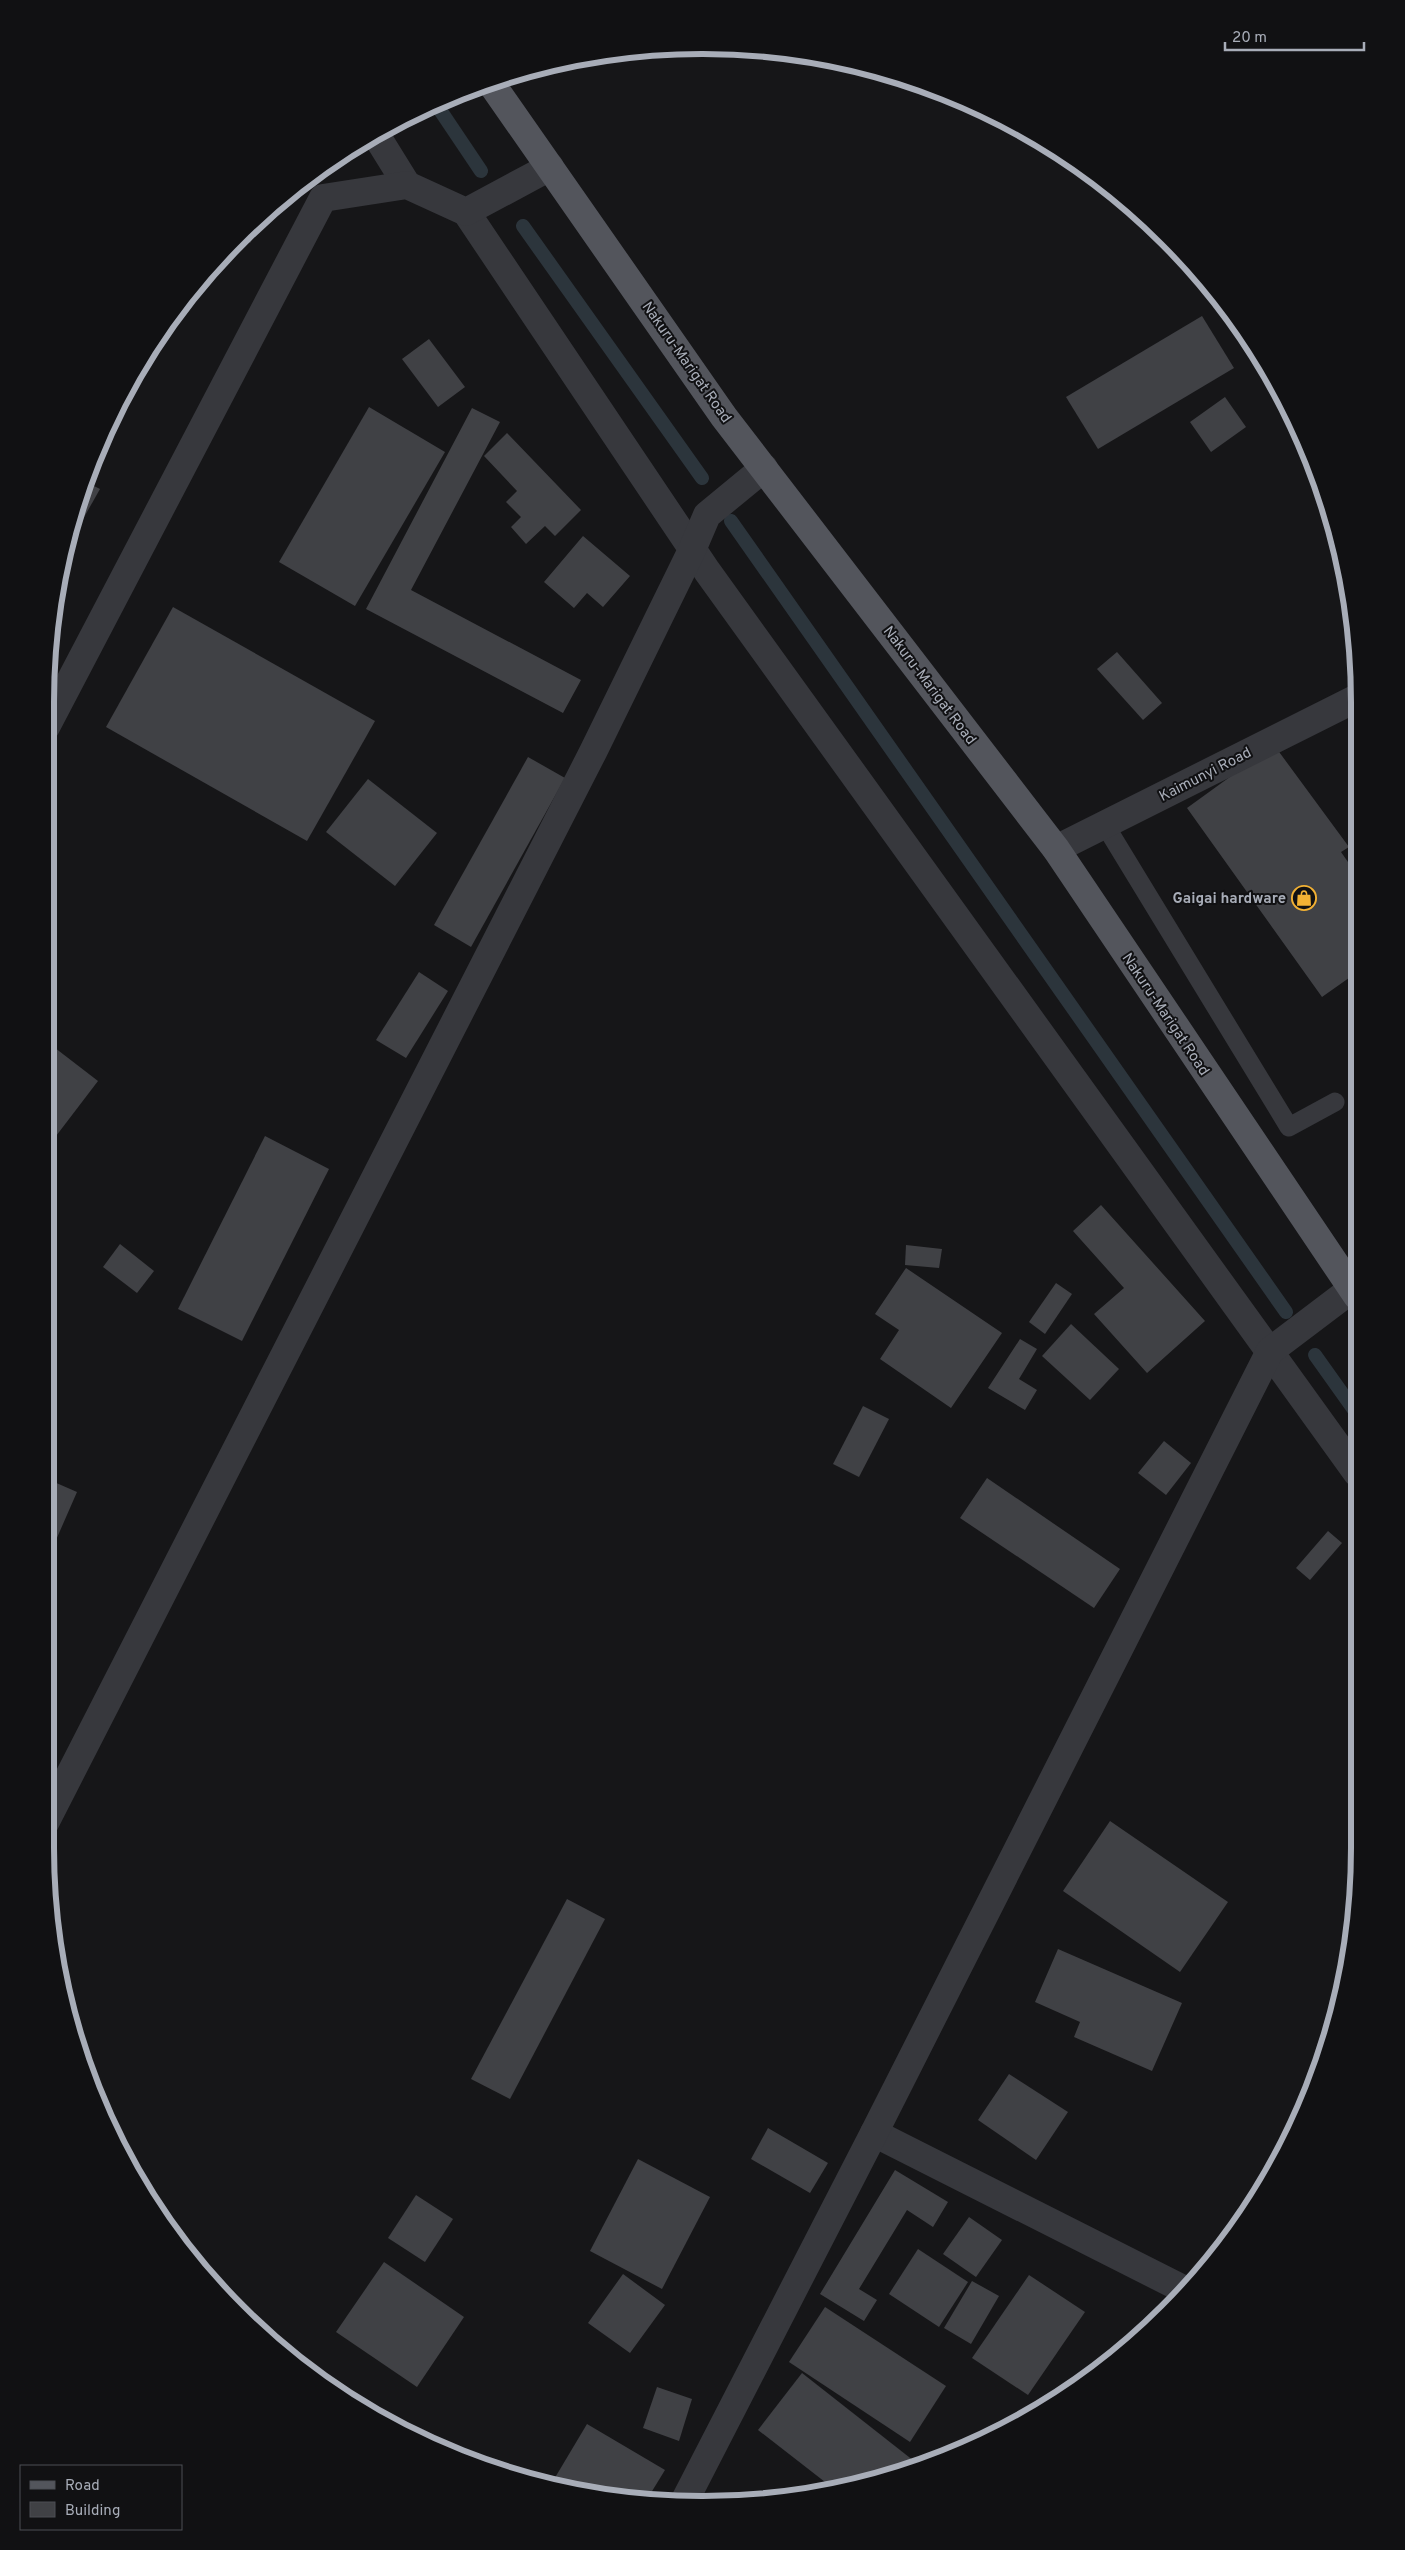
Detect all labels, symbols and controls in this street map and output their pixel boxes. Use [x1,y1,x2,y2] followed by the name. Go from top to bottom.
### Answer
[1225,20,1364,52] scale bar
[1232,29,1267,48] text: 20 m
[637,299,735,427] street label: Nakuru-Marigat Road
[878,623,980,749] street label: Nakuru-Marigat Road
[1156,744,1255,807] street label: Kaimunyi Road
[1291,885,1317,911] shop icon: Gaigai hardware
[1173,890,1286,909] place label: Gaigai hardware
[1117,950,1213,1080] street label: Nakuru-Marigat Road
[20,2465,182,2530] legend
[65,2477,100,2496] text: Road
[65,2502,120,2521] text: Building

